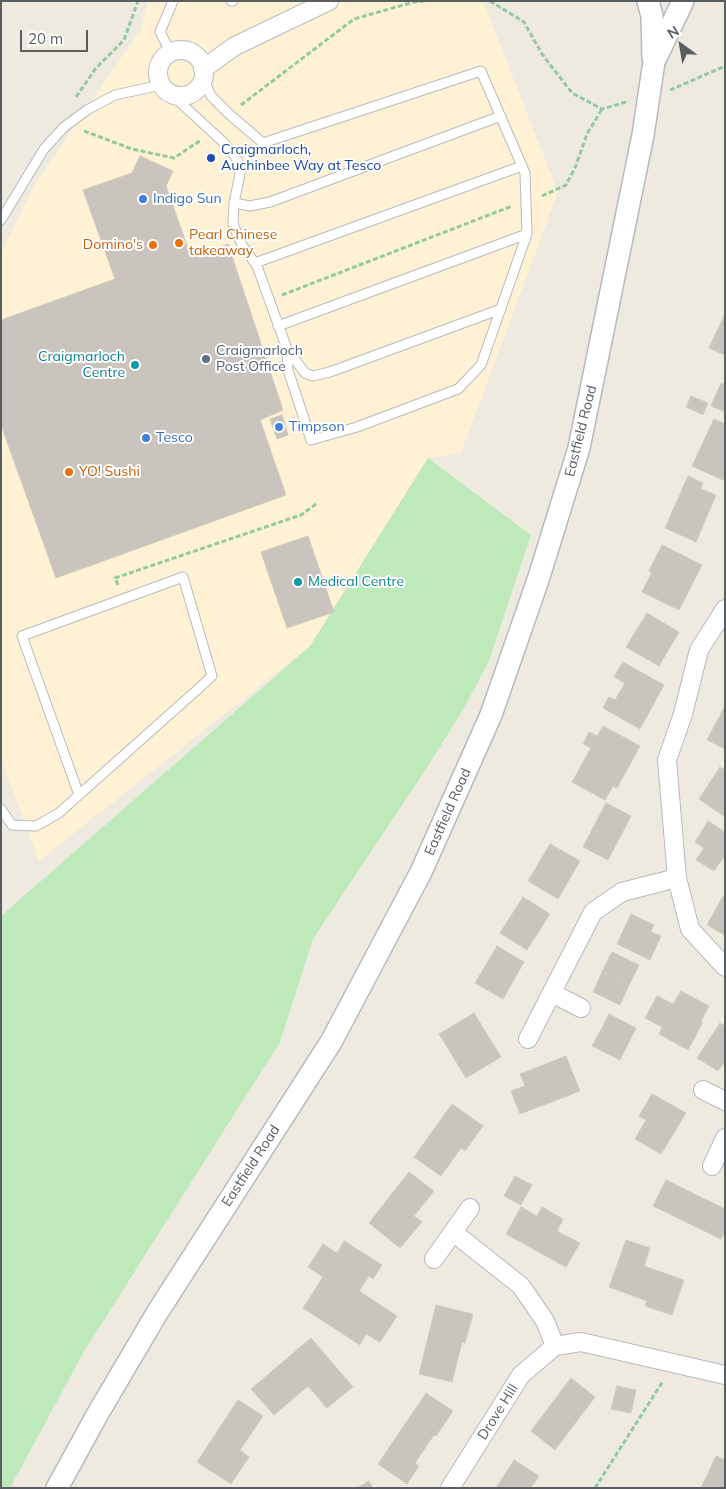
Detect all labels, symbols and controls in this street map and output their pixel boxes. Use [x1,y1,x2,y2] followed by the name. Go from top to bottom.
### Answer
[22,20,90,52] scale bar
[656,20,706,70] north arrow
[664,22,682,43] text: N
[28,29,63,48] text: 20 m
[221,142,381,174] place label: Craigmarloch, Auchinbee Way at Tesco
[205,152,217,164] marker: Craigmarloch, Auchinbee Way at Tesco
[153,191,222,207] place label: Indigo Sun
[137,193,149,205] marker: Indigo Sun
[189,227,277,260] place label: Pearl Chinese takeaway
[83,237,143,253] place label: Domino's
[173,237,185,249] marker: Pearl Chinese takeaway
[147,239,159,251] marker: Domino's
[216,343,303,376] place label: Craigmarloch Post Office
[38,349,125,382] place label: Craigmarloch Centre
[200,353,212,365] marker: Craigmarloch Post Office
[129,359,141,371] marker: Craigmarloch Centre
[562,384,600,478] street label: Eastfield Road
[289,419,345,435] place label: Timpson
[273,421,285,433] marker: Timpson
[156,430,193,446] place label: Tesco
[140,432,152,444] marker: Tesco
[79,464,140,480] place label: YO! Sushi
[63,466,75,478] marker: YO! Sushi
[308,574,404,590] place label: Medical Centre
[292,576,304,588] marker: Medical Centre
[421,766,475,858] street label: Eastfield Road
[218,1122,284,1210] street label: Eastfield Road
[474,1381,522,1443] street label: Drove Hill

